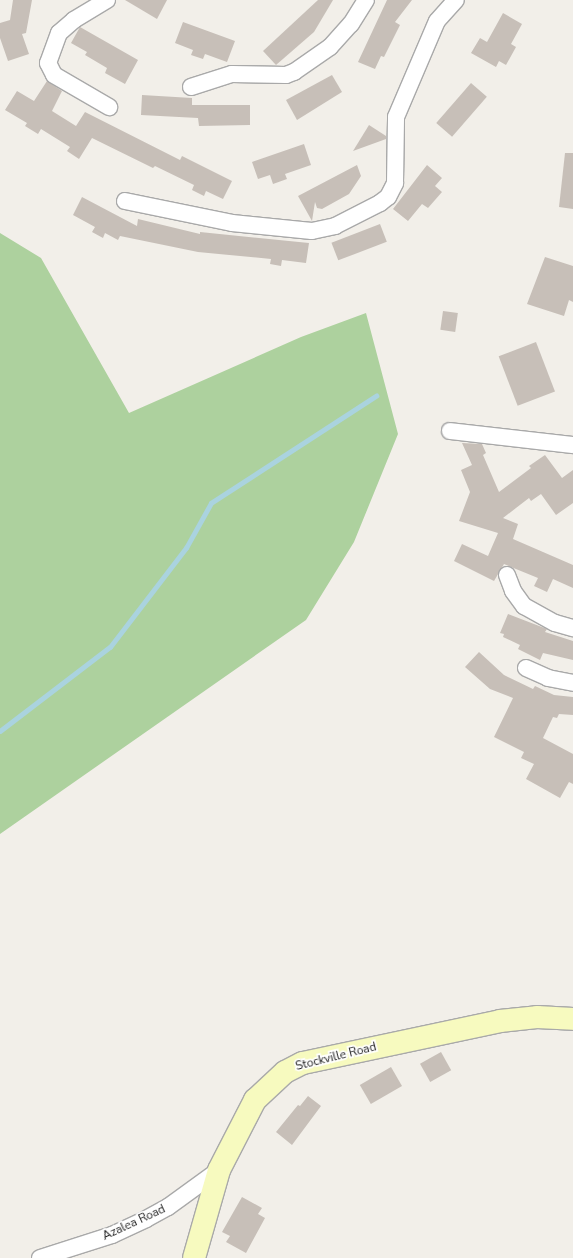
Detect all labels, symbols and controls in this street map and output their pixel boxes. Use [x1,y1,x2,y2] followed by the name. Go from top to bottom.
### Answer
[294,1040,378,1074] street label: Stockville Road
[100,1202,168,1244] street label: Azalea Road

